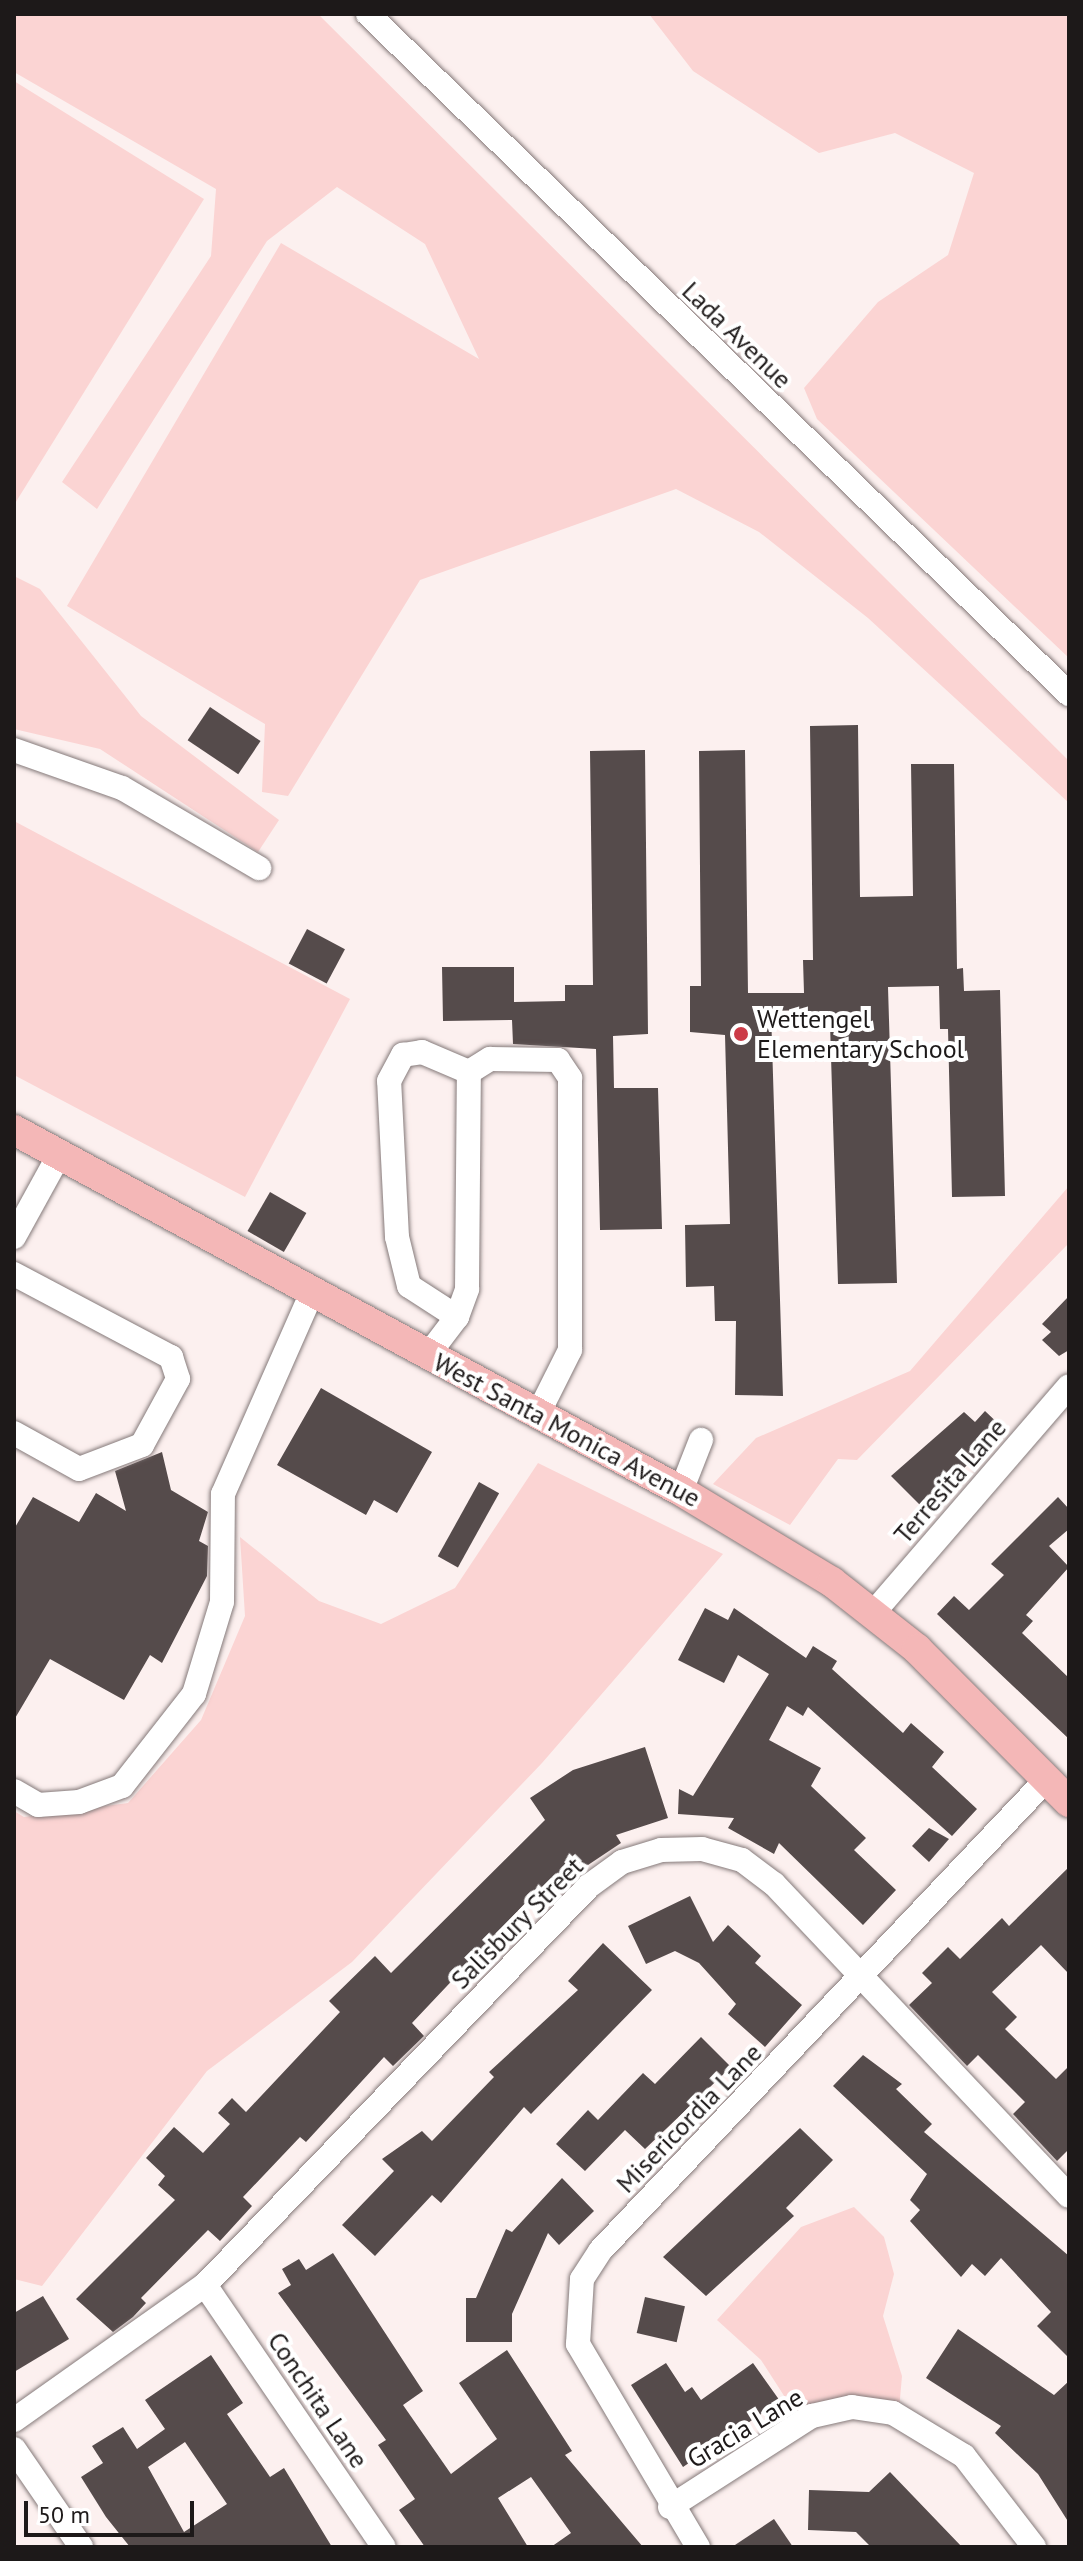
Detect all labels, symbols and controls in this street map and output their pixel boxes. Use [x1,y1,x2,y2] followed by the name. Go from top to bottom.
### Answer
[676,275,798,395] street label: Lada Avenue
[757,1003,965,1064] place label: Wettengel Elementary School
[732,1025,750,1043] marker: Wettengel Elementary School
[428,1346,706,1514] street label: West Santa Monica Avenue
[887,1412,1013,1550] street label: Terresita Lane
[444,1850,590,1996] street label: Salisbury Street
[610,2037,768,2199] street label: Misericordia Lane
[261,2326,375,2474] street label: Conchita Lane
[681,2381,809,2475] street label: Gracia Lane
[28,2485,198,2535] scale bar
[38,2499,90,2530] text: 50 m

